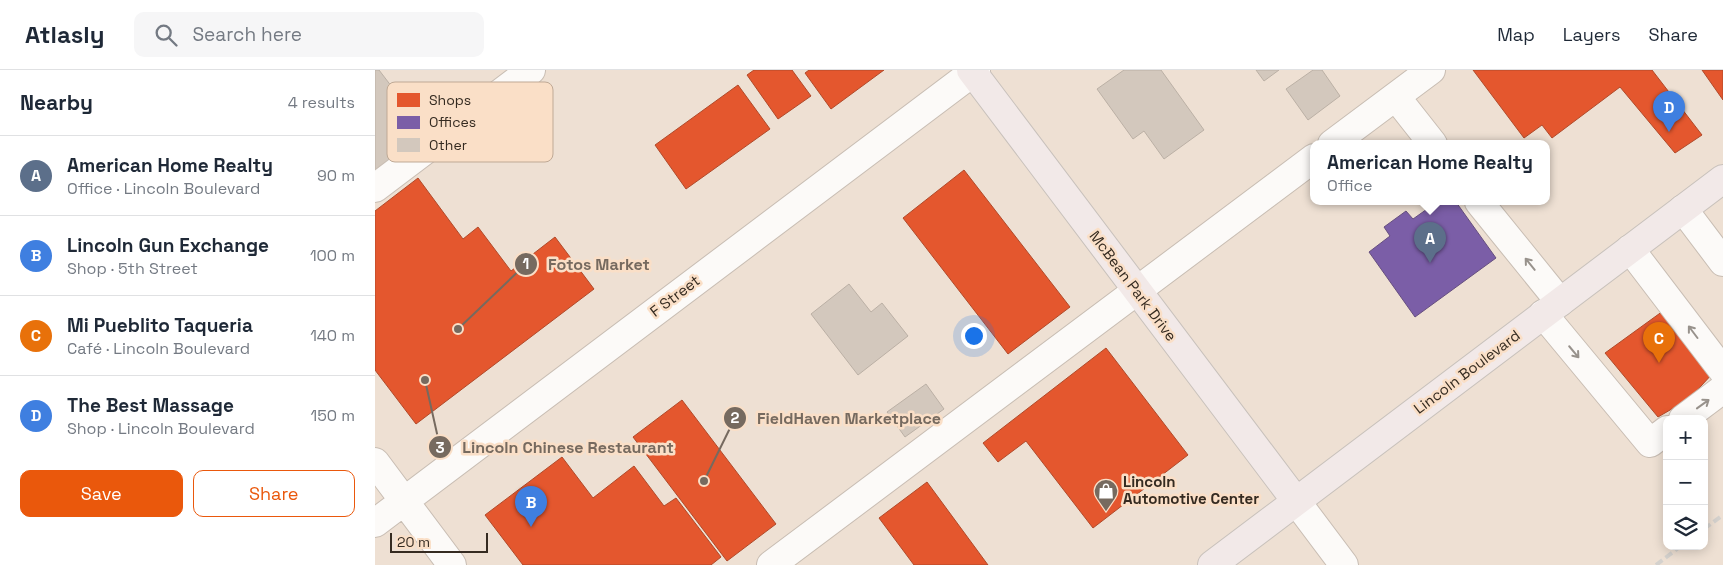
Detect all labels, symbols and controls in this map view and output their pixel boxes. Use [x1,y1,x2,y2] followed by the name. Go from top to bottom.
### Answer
[134,12,484,57] search box
[25,19,104,50] text: Atlasly
[152,21,180,49] icon: search
[192,22,302,47] text: Search here
[1497,23,1535,46] text: Map
[1563,23,1620,46] text: Layers
[1648,23,1698,46] text: Share
[387,82,553,162] legend
[20,89,93,116] text: Nearby
[429,91,471,109] text: Shops
[1653,91,1685,132] pin: D
[288,92,355,113] text: 4 results
[429,113,476,131] text: Offices
[429,136,467,154] text: Other
[1310,140,1550,205] popup
[1327,150,1533,175] text: American Home Realty
[67,153,273,178] text: American Home Realty
[31,165,41,186] text: A
[317,165,355,186] text: 90 m
[1327,175,1373,196] text: Office
[67,178,260,199] text: Office · Lincoln Boulevard
[1414,222,1446,263] pin: A
[1086,227,1181,345] street label: McBean Park Drive
[67,233,269,258] text: Lincoln Gun Exchange
[31,245,41,266] text: B
[310,245,355,266] text: 100 m
[514,249,660,280] callout: Fotos Market
[523,254,529,273] text: 1
[548,254,650,275] text: Fotos Market
[67,258,198,279] text: Shop · 5th Street
[1524,258,1535,271] one-way arrow
[646,271,704,321] street label: F Street
[67,313,253,338] text: Mi Pueblito Taqueria
[1643,322,1675,363] pin: C
[961,323,987,349] your location
[31,325,41,346] text: C
[310,325,355,346] text: 140 m
[1410,325,1524,418] street label: Lincoln Boulevard
[1688,326,1699,339] one-way arrow
[67,338,250,359] text: Café · Lincoln Boulevard
[1569,345,1580,358] one-way arrow
[67,393,234,418] text: The Best Massage
[1696,399,1710,409] one-way arrow
[722,403,951,434] callout: FieldHaven Marketplace
[31,405,41,426] text: D
[311,405,355,426] text: 150 m
[731,408,740,427] text: 2
[757,408,941,429] text: FieldHaven Marketplace
[1663,415,1708,550] map controls
[1663,415,1708,460] button: +
[67,418,255,439] text: Shop · Lincoln Boulevard
[427,432,684,463] callout: Lincoln Chinese Restaurant
[462,437,674,458] text: Lincoln Chinese Restaurant
[435,438,445,457] text: 3
[1663,460,1708,505] button: −
[20,470,183,517] button: Save
[193,470,355,517] button: Share
[1123,472,1259,508] place label: Lincoln Automotive Center
[1093,478,1119,512] shop icon: Lincoln Automotive Center
[515,486,547,527] pin: B
[1663,505,1708,550] button: layers
[390,530,487,553] scale bar
[397,533,430,551] text: 20 m

